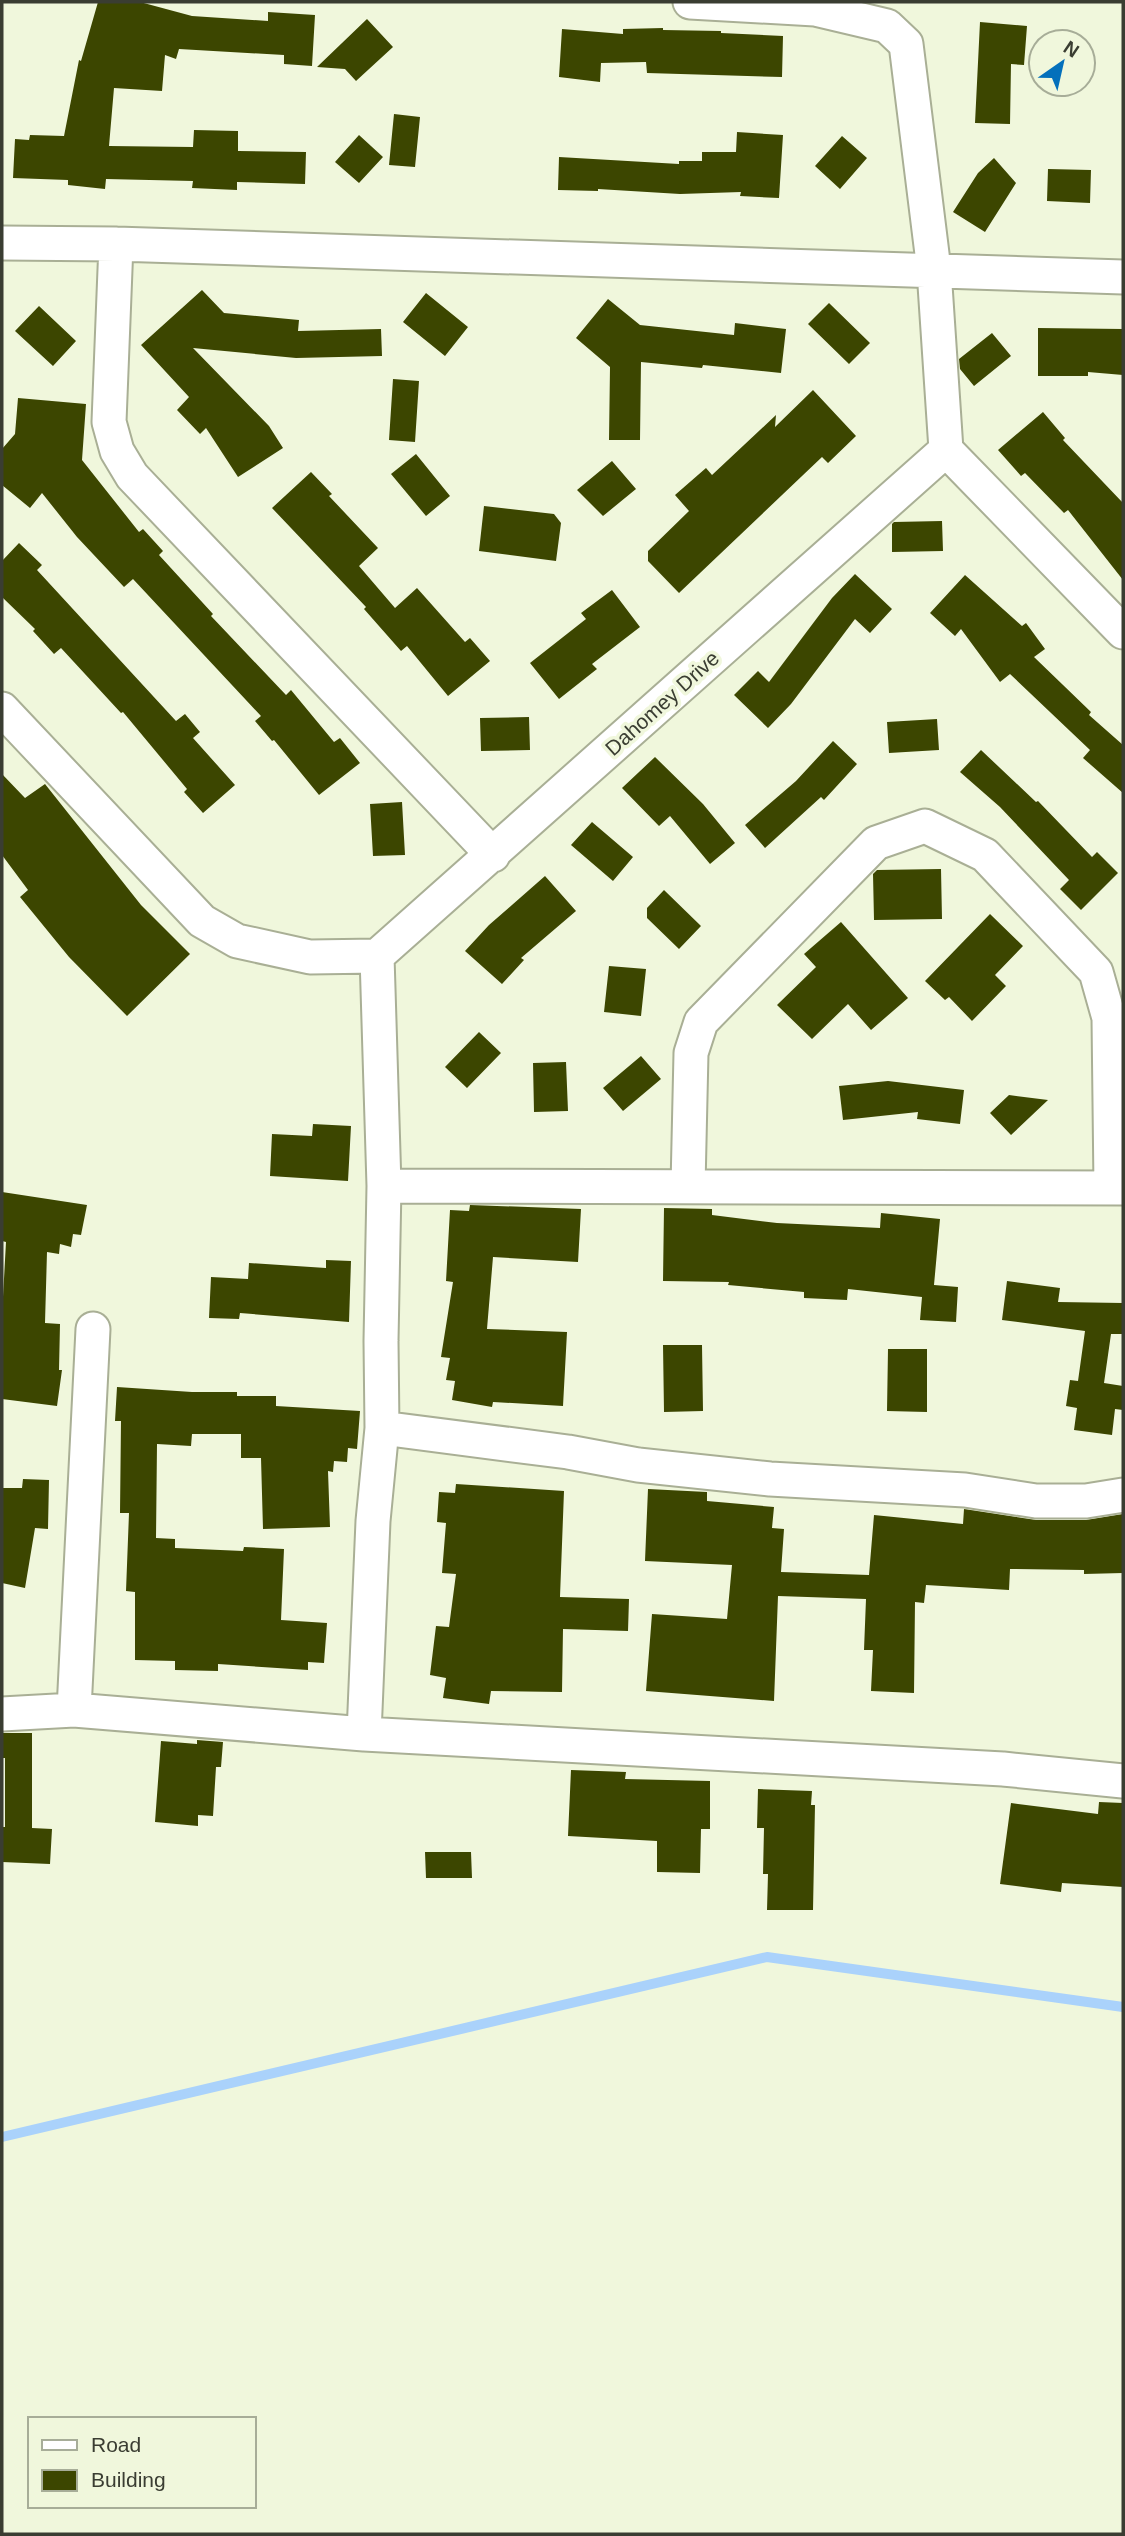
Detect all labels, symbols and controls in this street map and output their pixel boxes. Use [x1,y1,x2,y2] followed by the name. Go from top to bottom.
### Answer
[1027,28,1097,98] north arrow
[1060,37,1083,62] text: N
[601,646,723,760] street label: Dahomey Drive
[28,2417,256,2508] legend
[91,2433,141,2456] text: Road
[91,2468,166,2491] text: Building

